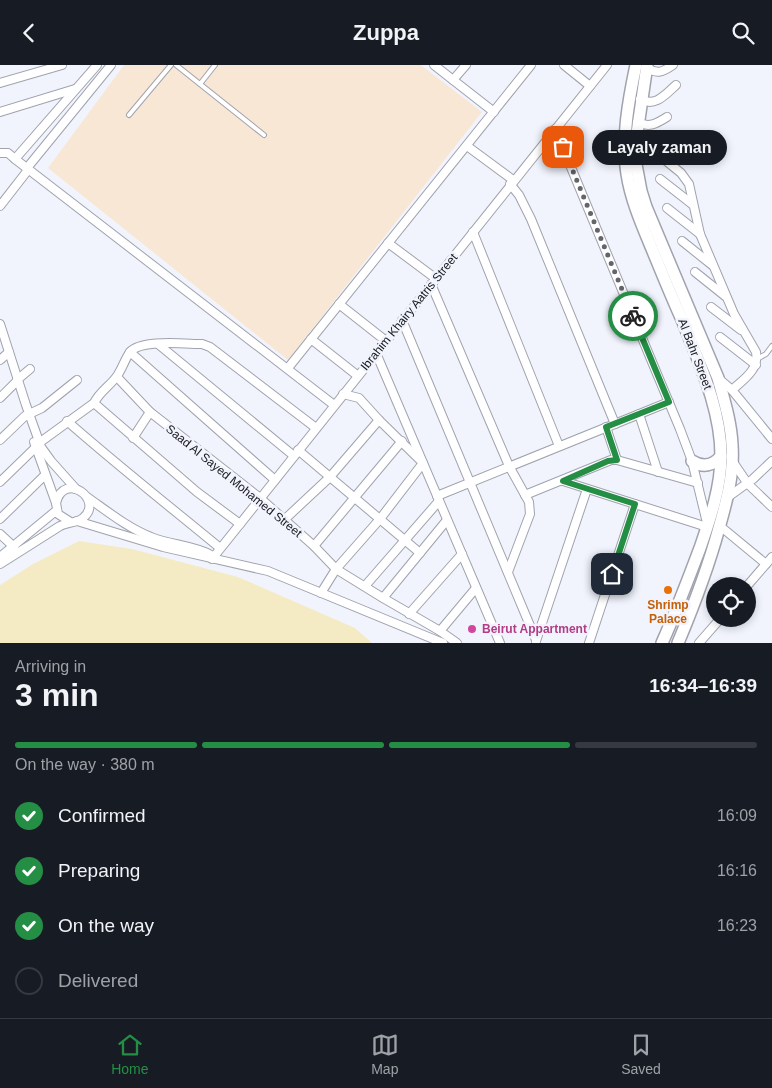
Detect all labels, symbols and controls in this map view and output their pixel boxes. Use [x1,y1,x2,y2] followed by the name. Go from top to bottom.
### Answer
[15,19,43,47] icon: back
[729,19,757,47] icon: search
[353,20,419,45] text: Zuppa
[542,126,584,168] pin
[593,129,728,165] callout: Layaly zaman
[549,133,577,161] icon: bag
[607,139,712,156] text: Layaly zaman
[358,250,461,373] street label: Ibrahim Khairy Aatris Street
[608,291,658,341] courier
[619,302,647,330] icon: bike
[675,317,715,392] street label: Al Bahr Street
[163,422,305,541] street label: Saad Al Sayed Mohamed Street
[591,553,633,595] pin
[598,560,626,588] icon: home
[706,577,756,627] map controls
[706,577,756,627] button: locate
[662,584,674,596] marker: Shrimp Palace
[647,598,689,626] place label: Shrimp Palace
[482,622,587,636] place label: Beirut Appartment
[466,623,478,635] marker: Beirut Appartment
[15,658,86,675] text: Arriving in
[649,675,757,696] text: 16:34–16:39
[15,677,99,713] text: 3 min
[15,756,155,773] text: On the way · 380 m
[15,802,43,830] icon: check
[58,805,146,826] text: Confirmed
[717,807,757,824] text: 16:09
[15,857,43,885] icon: check
[58,860,140,881] text: Preparing
[717,862,757,879] text: 16:16
[15,912,43,940] icon: check
[58,915,154,936] text: On the way
[717,917,757,934] text: 16:23
[58,970,138,991] text: Delivered
[111,1031,149,1077] tab: Home
[371,1031,399,1077] tab: Map
[621,1031,661,1077] tab: Saved

